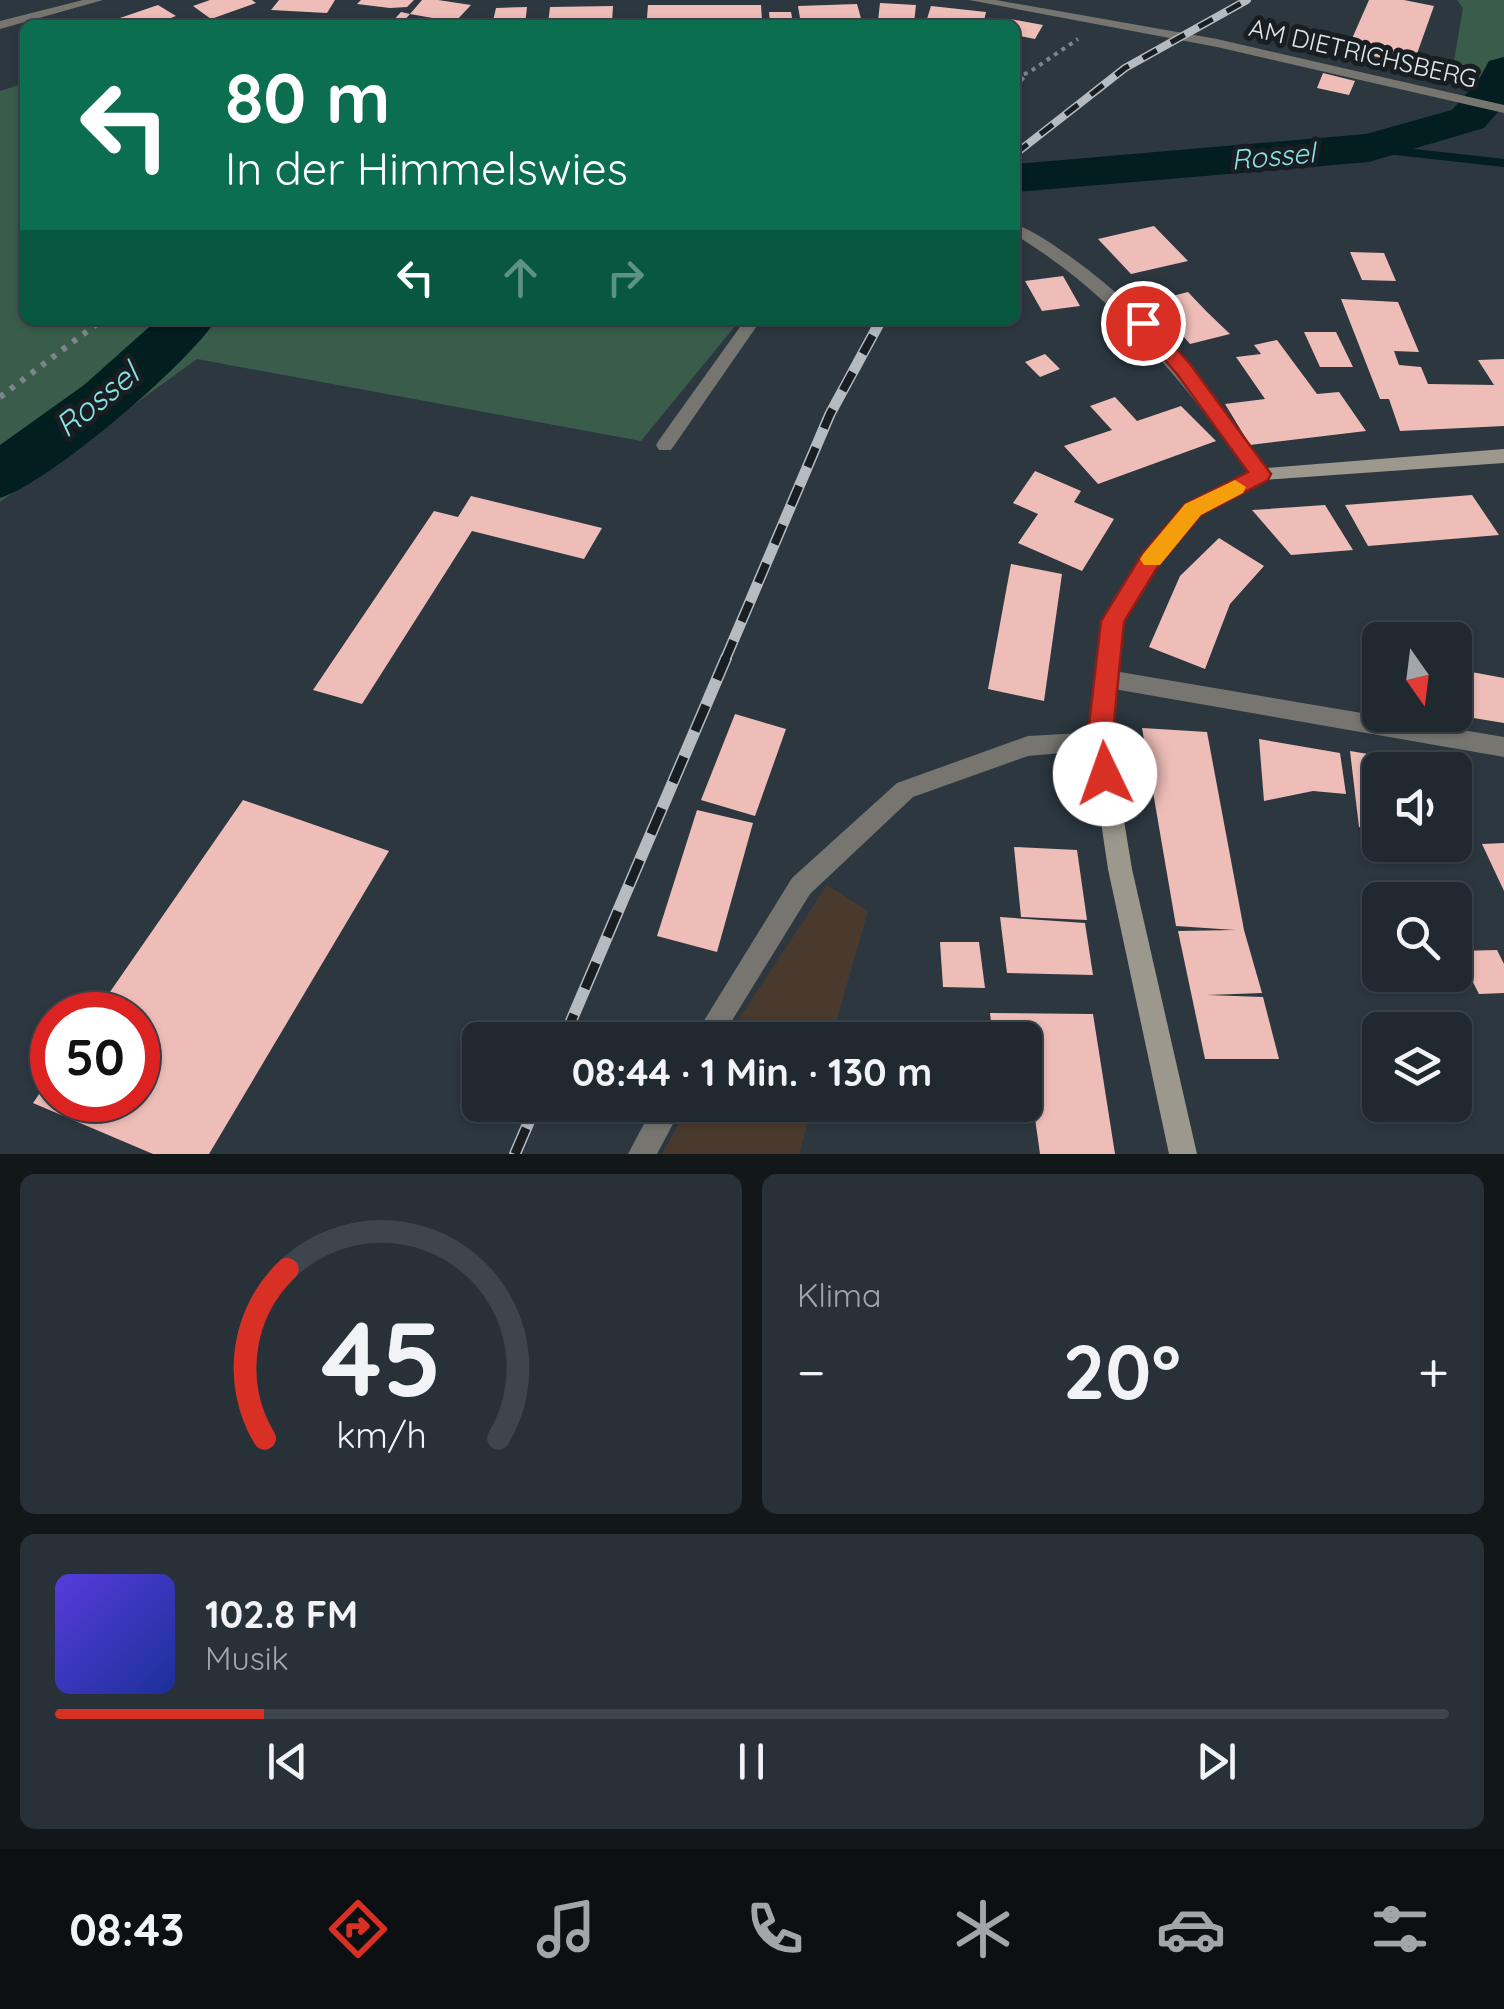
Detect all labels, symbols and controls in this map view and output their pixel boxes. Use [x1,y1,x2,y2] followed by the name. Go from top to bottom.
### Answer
[1246,11,1480,94] street label: AM DIETRICHSBERG
[225,53,390,141] text: 80 m
[60,60,190,190] icon: left
[1230,134,1320,177] water label: Rossel
[225,140,628,196] text: In der Himmelswies
[388,250,443,305] icon: left
[493,250,548,305] icon: ahead
[598,250,653,305] icon: right
[1101,281,1186,366] pin
[1116,296,1171,351] icon: arrive
[46,351,149,445] water label: Rossel
[1362,622,1472,732] north arrow
[1362,622,1472,1122] map controls
[1053,722,1157,826] position arrow
[1362,752,1472,862] button: sound
[1362,882,1472,992] button: search
[30,992,160,1122] speed limit sign: 50
[1362,1012,1472,1122] button: layers
[572,1048,932,1096] text: 08:44 · 1 Min. · 130 m
[797,1275,881,1315] text: Klima
[320,1292,442,1422] text: 45
[1063,1324,1181,1418] text: 20°
[797,1337,826,1406] text: −
[1418,1337,1449,1406] text: +
[336,1412,426,1457] text: km/h
[205,1590,358,1638] text: 102.8 FM
[205,1638,289,1678] text: Musik
[260,1734,315,1789] icon: previous
[724,1734,779,1789] icon: pause
[1189,1734,1244,1789] icon: next
[323,1894,393,1964] icon: directions
[531,1894,601,1964] icon: music
[740,1894,810,1964] icon: phone
[948,1894,1018,1964] icon: climate
[1156,1894,1226,1964] icon: car
[1365,1894,1435,1964] icon: filters
[69,1901,184,1957] text: 08:43

